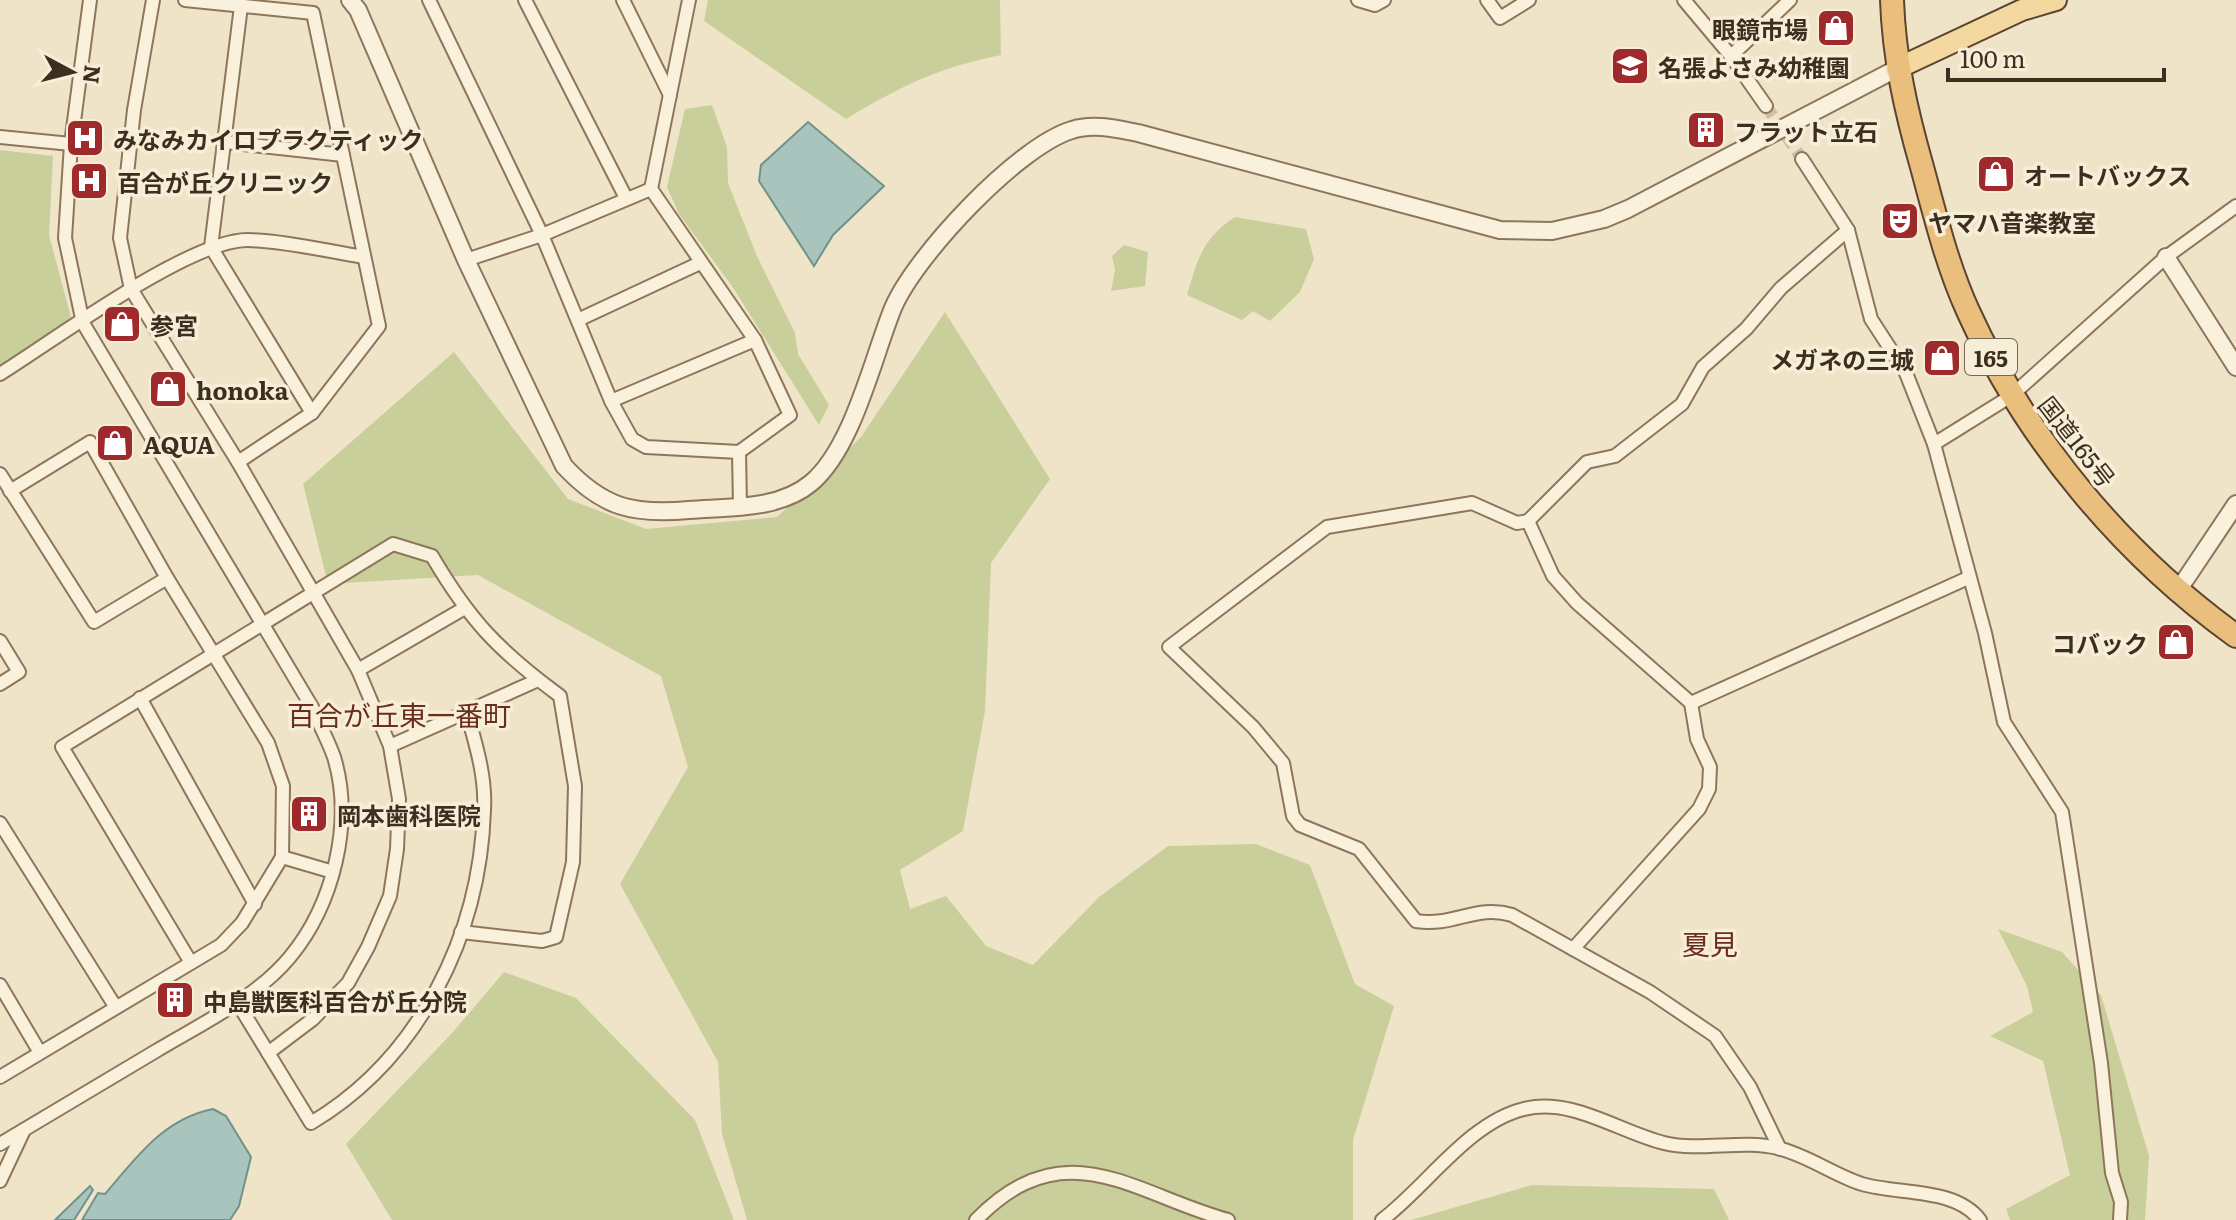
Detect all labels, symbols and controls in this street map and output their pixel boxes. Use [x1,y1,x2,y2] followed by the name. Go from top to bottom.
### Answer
[1815,7,1857,49] shop icon: 眼鏡市場
[1712,11,1808,46] place label: 眼鏡市場
[32,32,112,112] north arrow
[1948,32,2164,82] scale bar
[1960,40,2026,75] text: 100 m
[1609,45,1651,87] school or university icon: 名張よさみ幼稚園
[1658,49,1850,84] place label: 名張よさみ幼稚園
[76,63,111,86] text: N
[1685,109,1727,151] building icon: フラット立石
[1734,113,1878,148] place label: フラット立石
[64,117,106,159] hospital icon: みなみカイロプラクティック
[113,121,424,156] place label: みなみカイロプラクティック
[1975,153,2017,195] shop icon: オートバックス
[2024,157,2191,192] place label: オートバックス
[68,160,110,202] hospital icon: 百合が丘クリニック
[117,164,333,199] place label: 百合が丘クリニック
[1879,200,1921,242] theatre icon: ヤマハ音楽教室
[1928,204,2096,239] place label: ヤマハ音楽教室
[101,303,143,345] shop icon: 参宮
[150,307,198,342] place label: 参宮
[1921,337,1963,379] shop icon: メガネの三城
[1965,339,2017,375] road number: 165
[1770,341,1914,376] place label: メガネの三城
[147,368,189,410] shop icon: honoka
[196,372,289,407] place label: honoka
[2031,388,2125,494] street label: 国道165号
[94,422,136,464] shop icon: AQUA
[143,426,215,461] place label: AQUA
[2155,621,2197,663] shop icon: コバック
[2052,625,2148,660] place label: コバック
[287,693,511,735] district label: 百合が丘東一番町
[288,793,330,835] building icon: 岡本歯科医院
[337,797,481,832] place label: 岡本歯科医院
[1682,922,1738,964] district label: 夏見
[154,979,196,1021] building icon: 中島獣医科百合が丘分院
[203,983,467,1018] place label: 中島獣医科百合が丘分院

